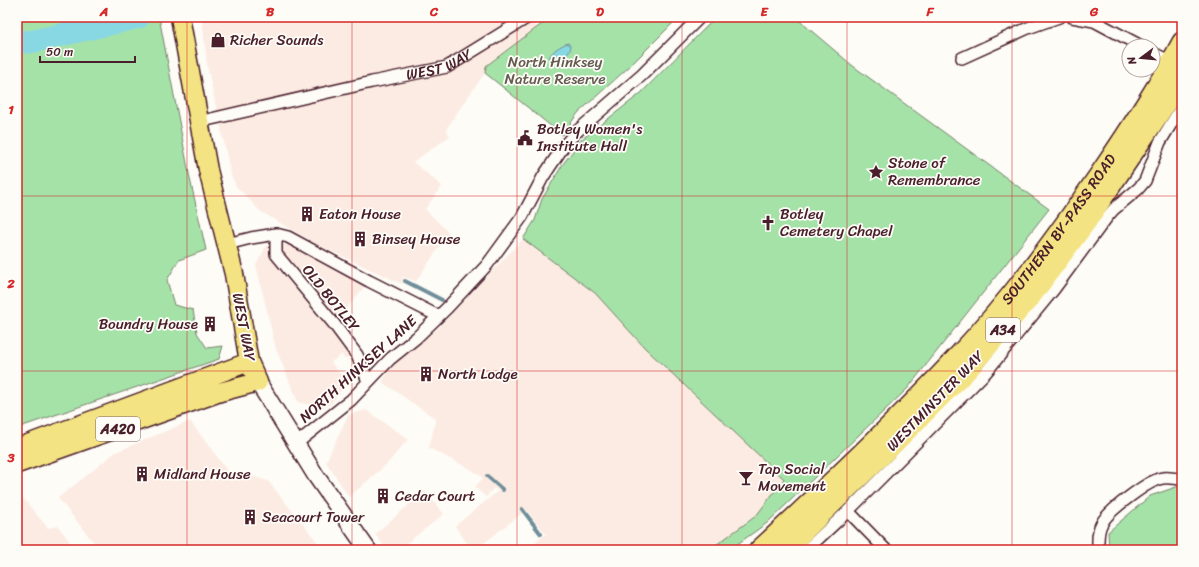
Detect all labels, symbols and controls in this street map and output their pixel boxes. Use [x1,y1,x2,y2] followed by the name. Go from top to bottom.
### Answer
[99,0,108,23] text: A
[266,0,275,23] text: B
[429,0,439,23] text: C
[596,0,604,23] text: D
[760,0,769,23] text: E
[925,0,934,23] text: F
[1089,0,1099,23] text: G
[230,27,324,53] place label: Richer Sounds
[209,31,227,49] shop icon: Richer Sounds
[40,38,135,64] scale bar
[1121,38,1161,78] north arrow
[46,41,73,63] text: 50 m
[404,41,478,88] street label: WEST WAY
[505,49,605,92] park label: North Hinksey Nature Reserve
[1122,54,1142,68] text: N
[8,98,14,121] text: 1
[536,116,643,159] place label: Botley Women's Institute Hall
[516,129,534,147] public building icon: Botley Women's Institute Hall
[995,148,1123,311] street label: SOUTHERN BY-PASS ROAD
[888,150,981,193] place label: Stone of Remembrance
[867,163,885,181] place icon: Stone of Remembrance
[319,201,401,227] place label: Eaton House
[780,201,893,244] place label: Botley Cemetery Chapel
[298,205,316,223] building icon: Eaton House
[759,214,777,232] church icon: Botley Cemetery Chapel
[372,226,461,252] place label: Binsey House
[351,230,369,248] building icon: Binsey House
[295,258,367,338] street label: OLD BOTLEY
[6,272,15,295] text: 2
[225,291,263,364] street label: WEST WAY
[293,307,424,429] street label: NORTH HINKSEY LANE
[99,311,198,337] place label: Boundry House
[201,315,219,333] building icon: Boundry House
[986,318,1020,342] road number: A34
[880,343,991,458] street label: WESTMINSTER WAY
[438,361,518,387] place label: North Lodge
[417,365,435,383] building icon: North Lodge
[96,417,140,441] road number: A420
[6,446,15,469] text: 3
[758,456,826,499] place label: Tap Social Movement
[154,461,251,487] place label: Midland House
[133,465,151,483] building icon: Midland House
[737,469,755,487] bar icon: Tap Social Movement
[395,483,476,509] place label: Cedar Court
[374,487,392,505] building icon: Cedar Court
[262,504,365,530] place label: Seacourt Tower
[241,508,259,526] building icon: Seacourt Tower

